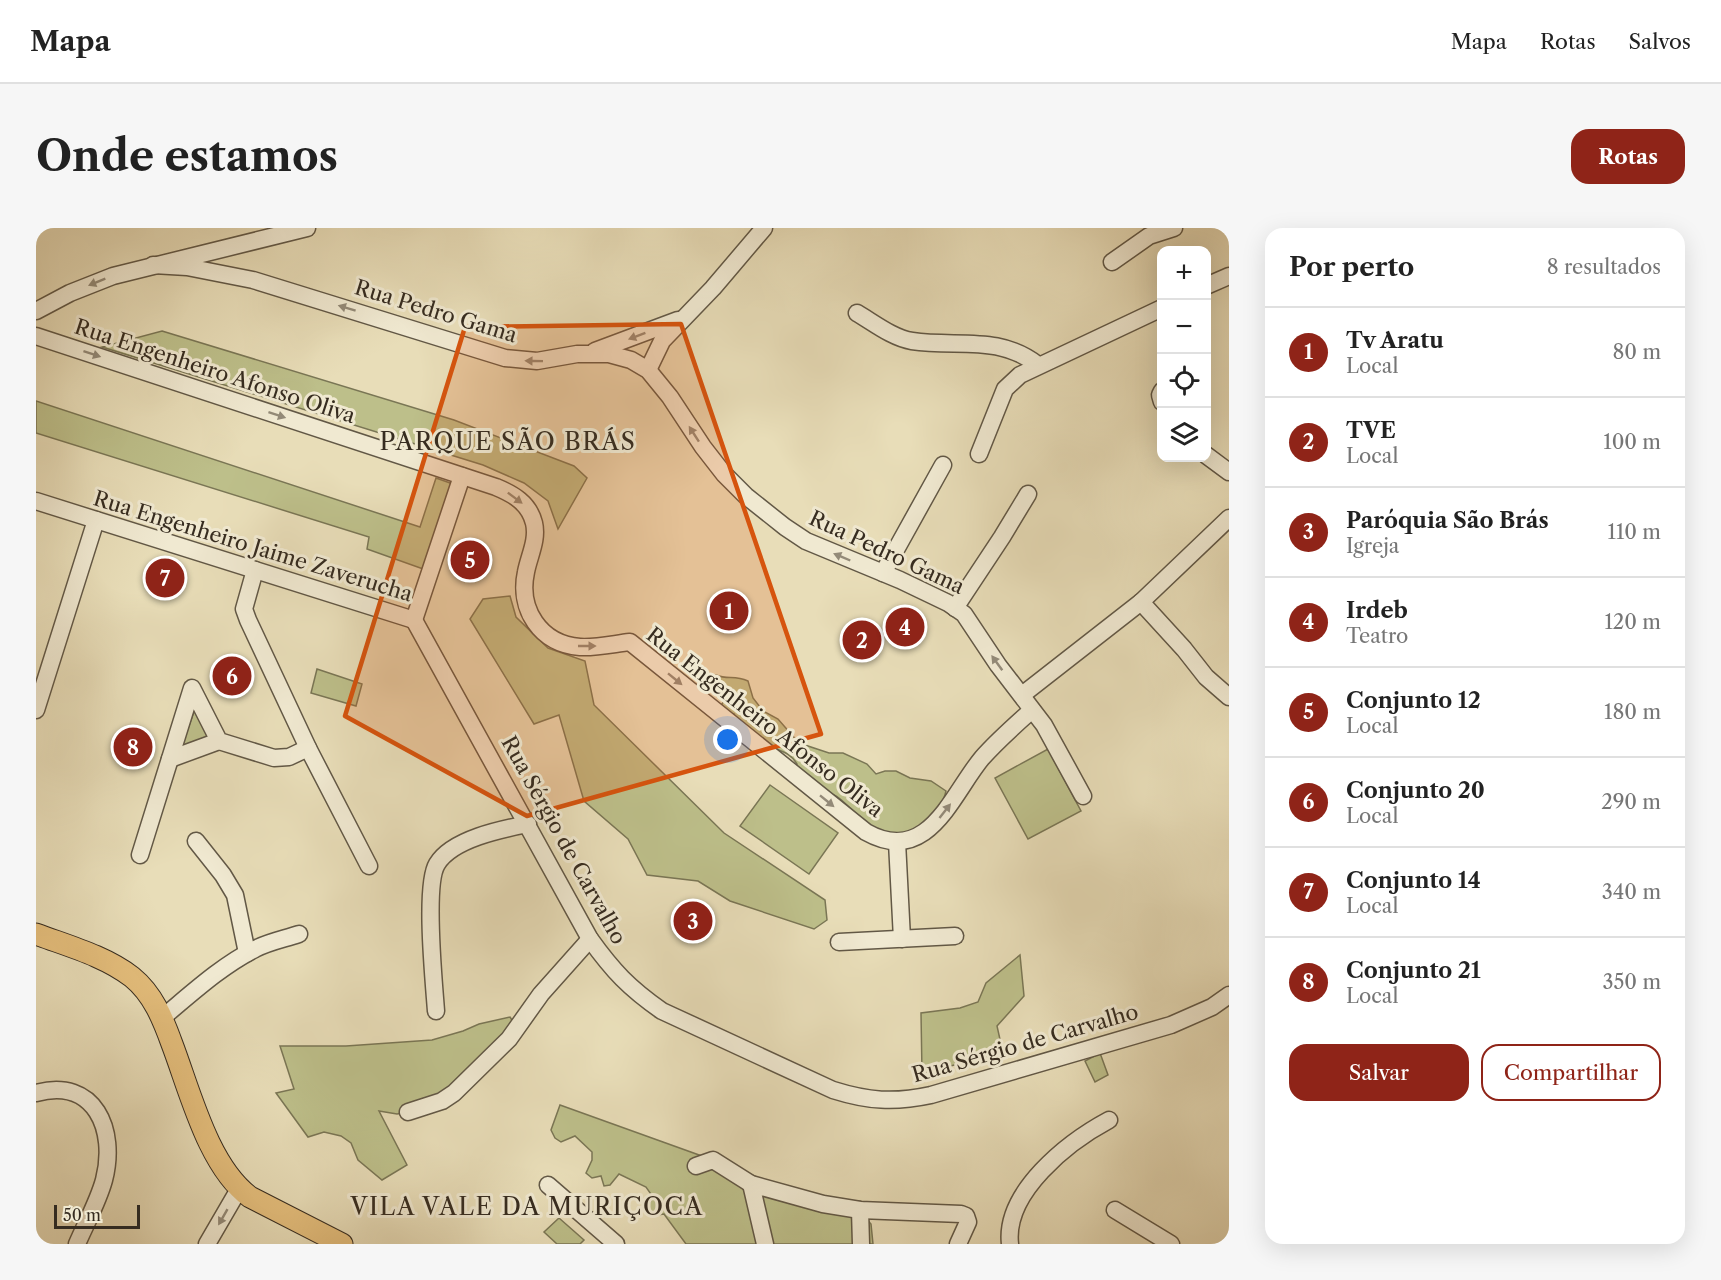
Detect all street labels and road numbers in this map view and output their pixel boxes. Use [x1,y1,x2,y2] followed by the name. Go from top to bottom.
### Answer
[352,274,521,348] street label: Rua Pedro Gama
[71,314,359,429] street label: Rua Engenheiro Afonso Oliva
[90,485,416,607] street label: Rua Engenheiro Jaime Zaverucha
[805,505,969,599] street label: Rua Pedro Gama
[642,622,889,823] street label: Rua Engenheiro Afonso Oliva
[496,732,632,948] street label: Rua Sérgio de Carvalho
[909,999,1141,1087] street label: Rua Sérgio de Carvalho

